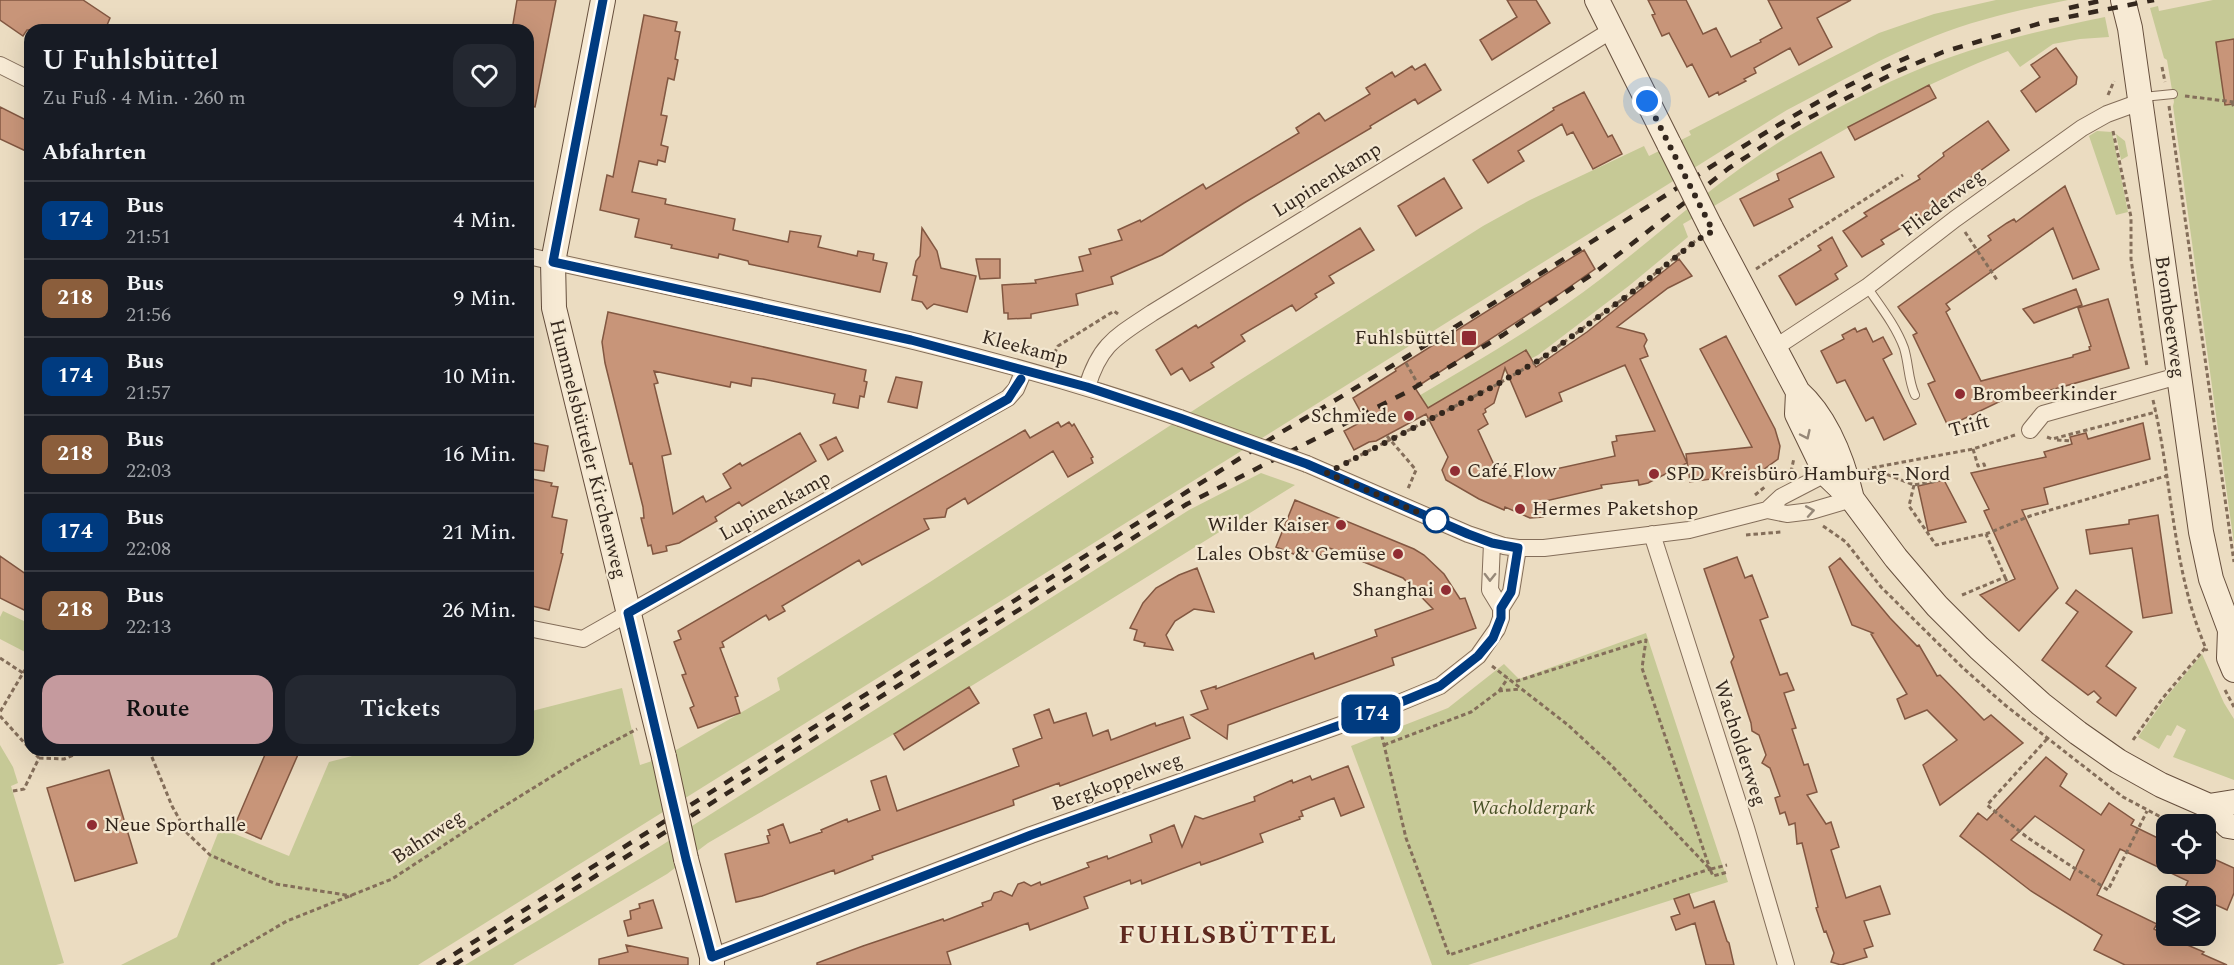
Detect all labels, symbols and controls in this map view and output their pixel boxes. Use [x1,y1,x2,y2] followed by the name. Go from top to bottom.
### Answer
[42,39,219,82] text: U Fuhlsbüttel
[453,44,516,107] button: heart
[42,83,246,113] text: Zu Fuß · 4 Min. · 260 m
[1632,86,1662,116] your location
[1267,135,1387,225] street label: Lupinenkamp
[42,136,147,169] text: Abfahrten
[1895,161,1991,245] street label: Fliederweg
[126,189,164,222] text: Bus
[57,204,93,236] text: 174
[453,204,516,237] text: 4 Min.
[126,222,171,252] text: 21:51
[2147,254,2193,380] street label: Brombeerweg
[126,267,164,300] text: Bus
[57,282,93,314] text: 218
[453,282,516,315] text: 9 Min.
[126,300,171,330] text: 21:56
[541,316,635,582] street label: Hummelsbütteler Kirchenweg
[978,322,1072,374] street label: Kleekamp
[1355,323,1456,353] place label: Fuhlsbüttel
[1460,329,1478,347] marker: Fuhlsbüttel
[126,345,164,378] text: Bus
[57,360,93,392] text: 174
[442,360,516,393] text: 10 Min.
[126,378,171,408] text: 21:57
[1972,379,2117,409] place label: Brombeerkinder
[1953,387,1967,401] marker: Brombeerkinder
[1311,401,1397,431] place label: Schmiede
[1945,406,1993,446] street label: Trift
[1402,409,1416,423] marker: Schmiede
[126,423,164,456] text: Bus
[1799,428,1811,439] one-way arrow
[57,438,93,470] text: 218
[442,438,516,471] text: 16 Min.
[126,456,171,486] text: 22:03
[1467,456,1557,486] place label: Café Flow
[1666,459,1950,489] place label: SPD Kreisbüro Hamburg - Nord
[714,463,836,549] street label: Lupinenkamp
[1448,464,1462,478] marker: Café Flow
[1647,467,1661,481] marker: SPD Kreisbüro Hamburg - Nord
[1532,494,1698,524] place label: Hermes Paketshop
[126,501,164,534] text: Bus
[1513,502,1527,516] marker: Hermes Paketshop
[1805,505,1815,518] one-way arrow
[1423,507,1449,533] unlabelled marker
[1207,510,1329,540] place label: Wilder Kaiser
[57,516,93,548] text: 174
[442,516,516,549] text: 21 Min.
[1334,518,1348,532] marker: Wilder Kaiser
[126,534,171,564] text: 22:08
[1196,539,1386,569] place label: Lales Obst & Gemüse
[1391,547,1405,561] marker: Lales Obst & Gemüse
[1484,572,1497,581] one-way arrow
[1352,575,1434,605] place label: Shanghai
[126,579,164,612] text: Bus
[1439,583,1453,597] marker: Shanghai
[57,594,93,626] text: 218
[442,594,516,627] text: 26 Min.
[126,612,171,642] text: 22:13
[42,675,273,744] button: Route
[285,675,516,744] button: Tickets
[1705,676,1775,810] street label: Wacholderweg
[1336,694,1406,734] line badge: 174
[1353,698,1389,730] text: 174
[1047,744,1187,820] street label: Bergkoppelweg
[1471,793,1596,823] park label: Wacholderpark
[386,802,470,872] street label: Bahnweg
[104,810,246,840] place label: Neue Sporthalle
[2156,814,2216,946] map controls
[2156,814,2216,874] button: locate
[85,818,99,832] marker: Neue Sporthalle
[2156,886,2216,946] button: layers
[1118,915,1338,955] district label: FUHLSBÜTTEL

